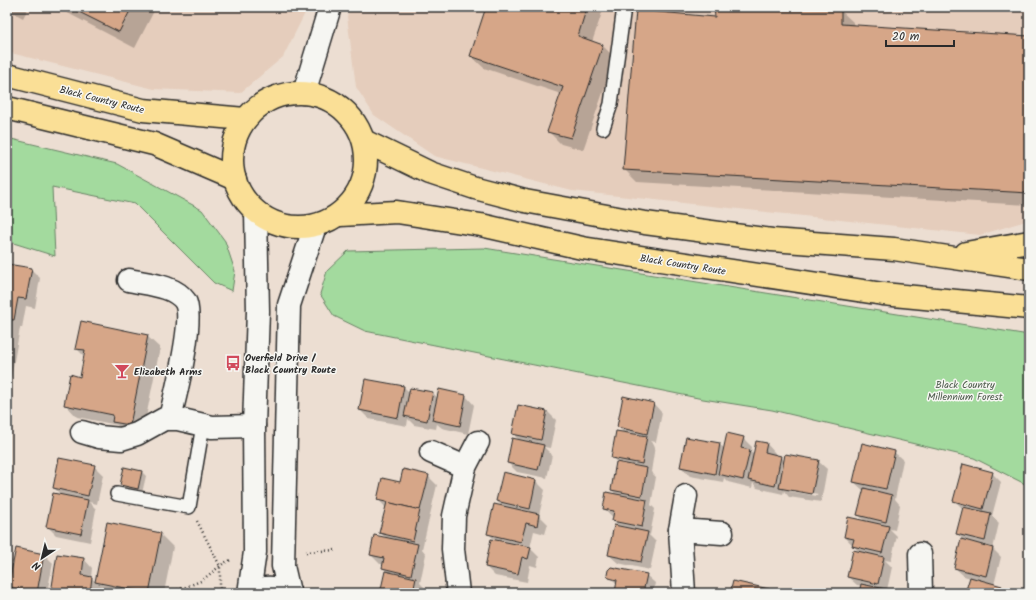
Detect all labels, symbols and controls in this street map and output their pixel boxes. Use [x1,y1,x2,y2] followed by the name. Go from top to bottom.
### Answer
[886,22,954,48] scale bar
[892,27,920,46] text: 20 m
[58,82,146,118] street label: Black Country Route
[639,250,727,280] street label: Black Country Route
[245,350,336,378] place label: Overfield Drive / Black Country Route
[224,354,242,372] bus stop icon: Overfield Drive / Black Country Route
[113,362,131,380] bar icon: Elizabeth Arms
[134,364,202,380] place label: Elizabeth Arms
[927,377,1003,405] park label: Black Country Millennium Forest
[22,538,62,578] north arrow
[29,556,45,575] text: N

